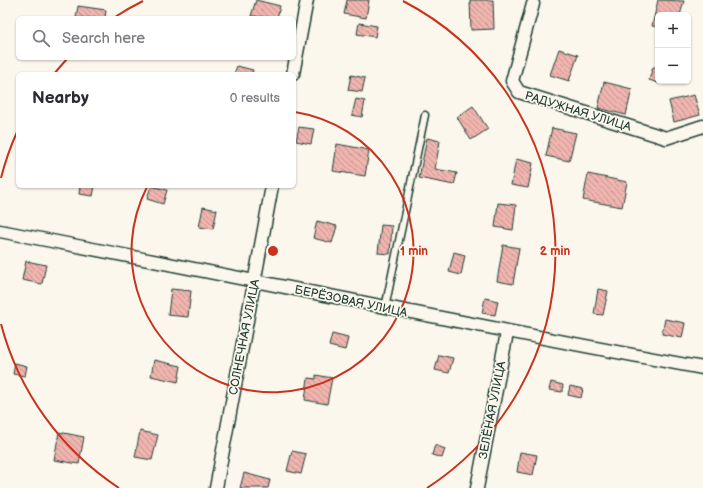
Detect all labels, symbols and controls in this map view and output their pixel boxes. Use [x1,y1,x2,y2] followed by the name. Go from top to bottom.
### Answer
[655,12,691,84] map controls
[655,12,691,48] button: +
[16,16,296,60] search box
[30,27,52,49] icon: search
[62,29,145,48] text: Search here
[655,48,691,84] button: −
[32,88,89,108] text: Nearby
[523,88,634,135] street label: РАДУЖНАЯ УЛИЦА
[230,90,280,106] text: 0 results
[266,244,280,258] centre of rings
[400,244,428,259] text: 1 min
[540,244,570,259] text: 2 min
[226,277,263,396] street label: СОЛНЕЧНАЯ УЛИЦА
[293,281,410,321] street label: БЕРЁЗОВАЯ УЛИЦА
[475,359,509,460] street label: ЗЕЛЁНАЯ УЛИЦА

